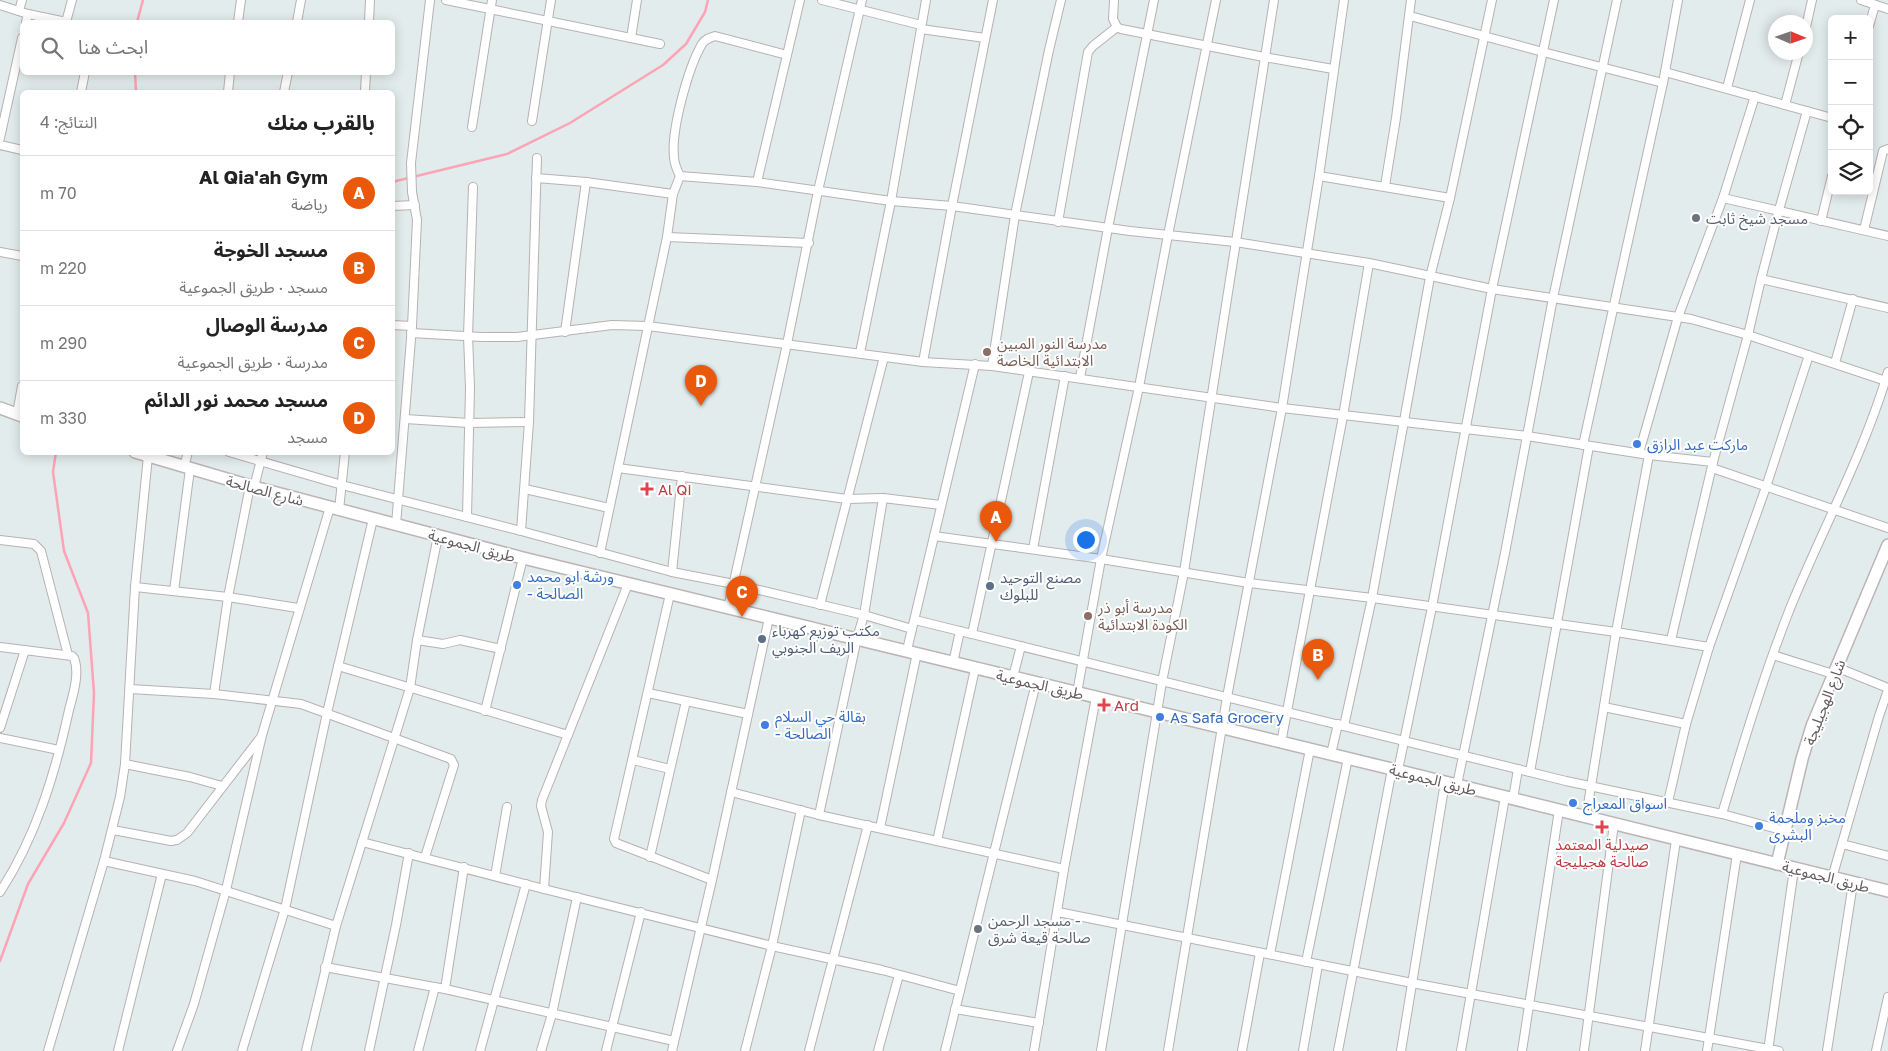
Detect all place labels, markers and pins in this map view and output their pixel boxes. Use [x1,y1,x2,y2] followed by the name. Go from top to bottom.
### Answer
[1706,209,1808,231] place label: مسجد شيخ ثابت
[1690,212,1702,224] marker: مسجد شيخ ثابت
[997,334,1108,369] place label: مدرسة النور المبين الابتدائية الخاصة
[981,346,993,358] marker: مدرسة النور المبين الابتدائية الخاصة
[685,365,717,406] pin: D
[1647,435,1748,454] place label: ماركت عبد الرازق
[1631,438,1643,450] marker: ماركت عبد الرازق
[658,480,691,498] place label: Al Qi
[640,482,654,496] marker: Al Qi
[980,501,1012,542] pin: A
[527,567,614,602] place label: ورشة ابو محمد - الصالحة
[1000,568,1082,604] place label: مصنع التوحيد للبلوك
[726,576,758,617] pin: C
[511,579,523,591] marker: ورشة ابو محمد - الصالحة
[984,580,996,592] marker: مصنع التوحيد للبلوك
[1097,598,1188,634] place label: مدرسة أبو ذر الكودة الابتدائية
[1082,610,1094,622] marker: مدرسة أبو ذر الكودة الابتدائية
[772,621,880,659] place label: مكتب توزيع كهرباء الريف الجنوبي
[756,633,768,645] marker: مكتب توزيع كهرباء الريف الجنوبي
[1302,639,1334,680] pin: B
[1114,696,1139,714] place label: Ard
[1098,699,1110,711] marker: Ard
[775,707,866,742] place label: بقالة حي السلام - الصالحة
[1170,708,1285,726] place label: As Safa Grocery
[1154,711,1166,723] marker: As Safa Grocery
[759,719,771,731] marker: بقالة حي السلام - الصالحة
[1583,794,1667,816] place label: اسواق المعراج
[1567,797,1579,809] marker: اسواق المعراج
[1769,808,1846,844] place label: مخبز وملحمة البشرى
[1753,820,1765,832] marker: مخبز وملحمة البشرى
[1596,821,1608,833] marker: صيدلية المعتمد صالحة هجيليجة
[1555,835,1649,870] place label: صيدلية المعتمد صالحة هجيليجة
[988,911,1090,947] place label: مسجد الرحمن - صالحة قيعة شرق
[972,923,984,935] marker: مسجد الرحمن - صالحة قيعة شرق

